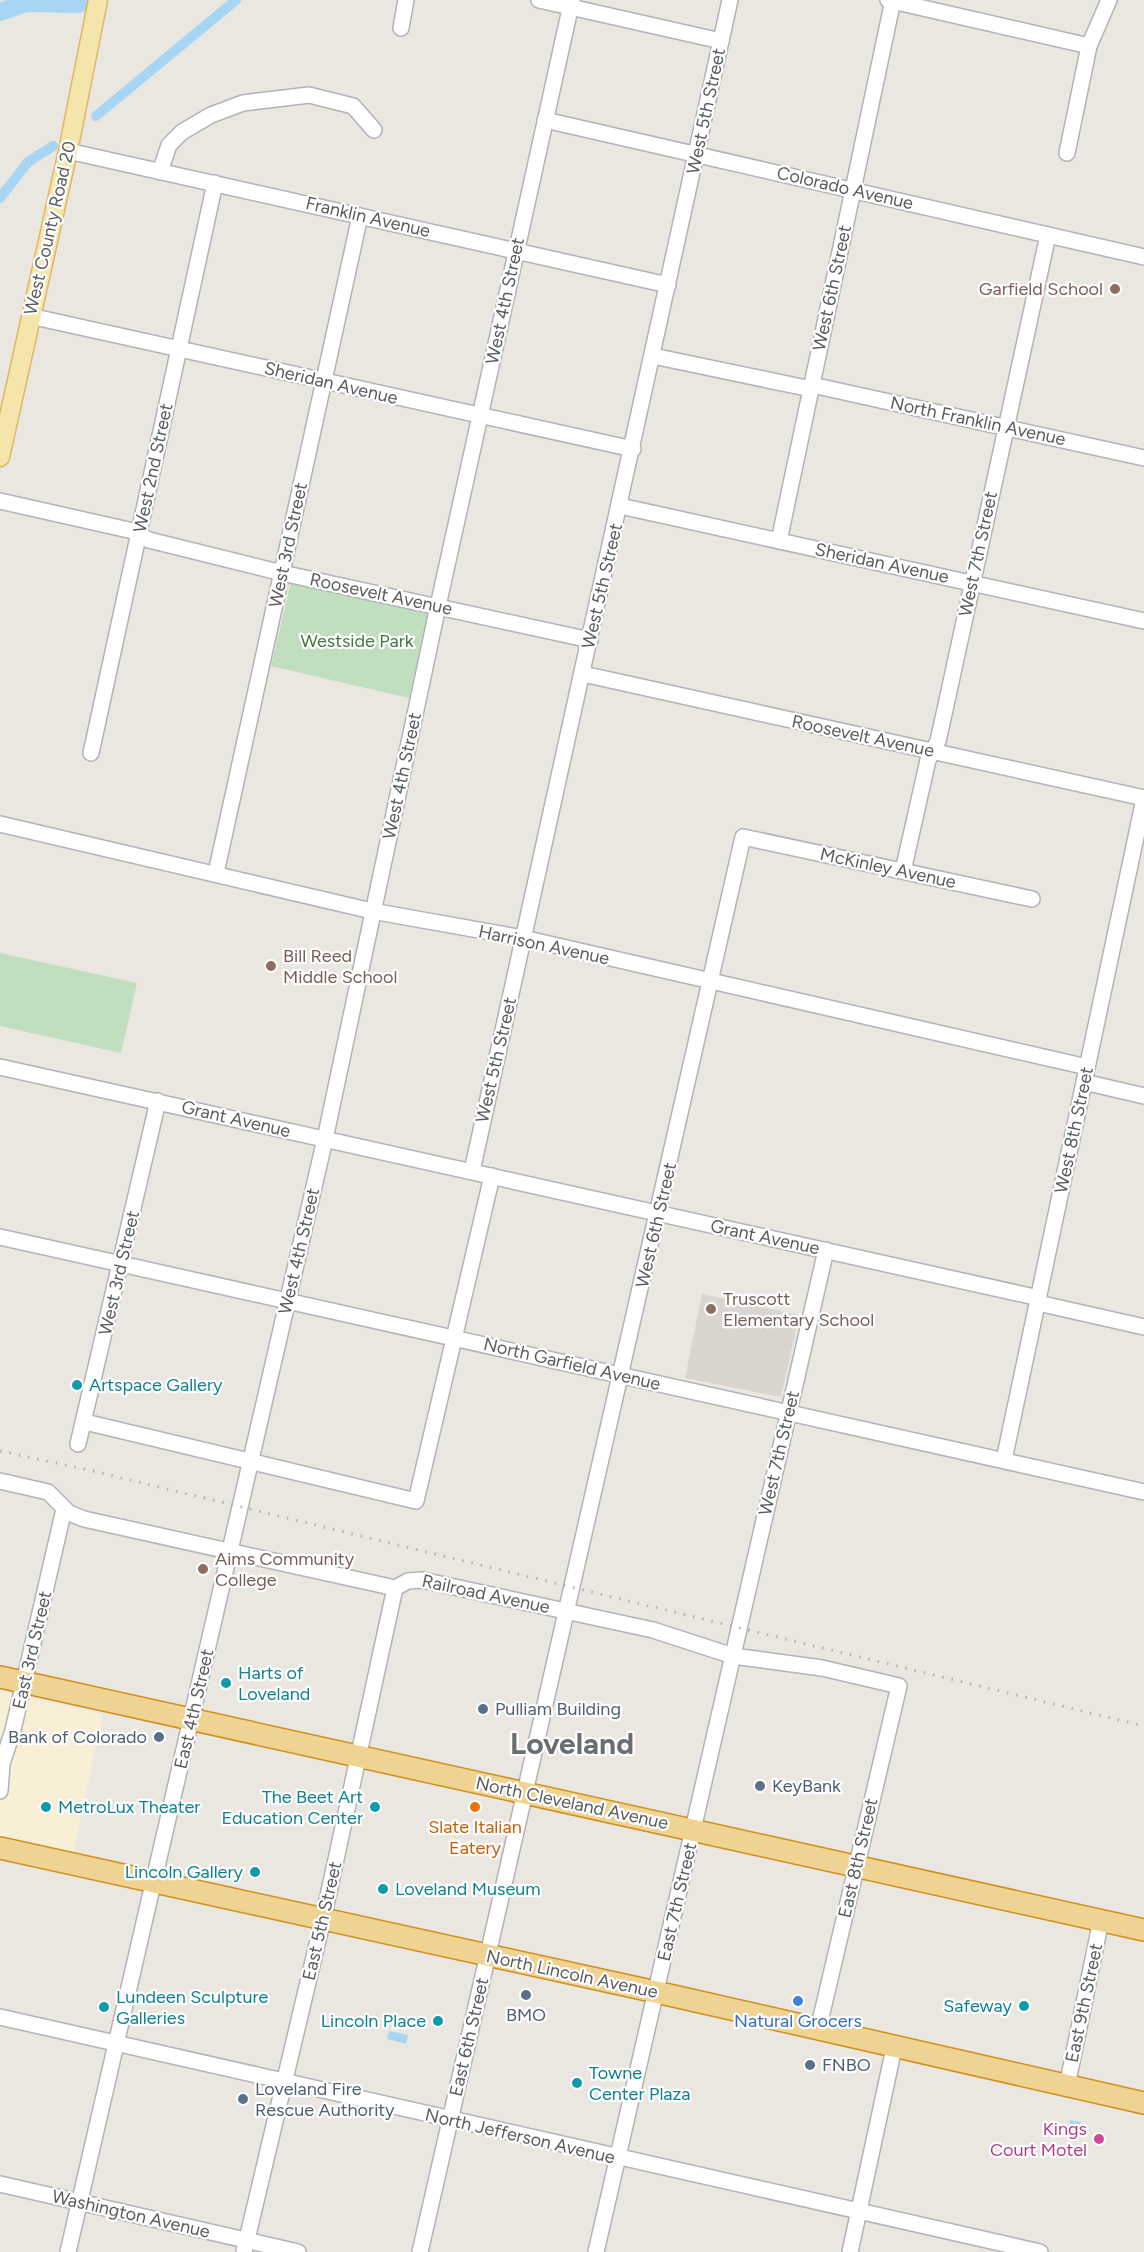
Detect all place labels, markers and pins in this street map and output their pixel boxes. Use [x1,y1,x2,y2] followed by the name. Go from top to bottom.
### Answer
[979,278,1103,300] place label: Garfield School
[1108,282,1122,296] marker: Garfield School
[283,945,397,988] place label: Bill Reed Middle School
[264,959,278,973] marker: Bill Reed Middle School
[723,1288,874,1331] place label: Truscott Elementary School
[704,1302,718,1316] marker: Truscott Elementary School
[89,1374,223,1396] place label: Artspace Gallery
[70,1378,84,1392] marker: Artspace Gallery
[215,1548,355,1591] place label: Aims Community College
[196,1562,210,1576] marker: Aims Community College
[238,1662,310,1705] place label: Harts of Loveland
[219,1676,233,1690] marker: Harts of Loveland
[495,1698,621,1720] place label: Pulliam Building
[476,1702,490,1716] marker: Pulliam Building
[8,1726,147,1748] place label: Bank of Colorado
[152,1730,166,1744] marker: Bank of Colorado
[772,1775,841,1797] place label: KeyBank
[753,1779,767,1793] marker: KeyBank
[221,1786,363,1829] place label: The Beet Art Education Center
[58,1796,200,1818] place label: MetroLux Theater
[39,1800,53,1814] marker: MetroLux Theater
[368,1800,382,1814] marker: The Beet Art Education Center
[468,1800,482,1814] marker: Slate Italian Eatery
[428,1816,522,1859] place label: Slate Italian Eatery
[125,1861,244,1883] place label: Lincoln Gallery
[248,1865,262,1879] marker: Lincoln Gallery
[395,1878,541,1900] place label: Loveland Museum
[376,1882,390,1896] marker: Loveland Museum
[116,1986,269,2029] place label: Lundeen Sculpture Galleries
[519,1988,533,2002] marker: BMO
[791,1994,805,2008] marker: Natural Grocers
[943,1995,1013,2017] place label: Safeway
[1017,1999,1031,2013] marker: Safeway
[97,2000,111,2014] marker: Lundeen Sculpture Galleries
[506,2004,546,2026] place label: BMO
[321,2010,426,2032] place label: Lincoln Place
[734,2010,862,2032] place label: Natural Grocers
[431,2014,445,2028] marker: Lincoln Place
[822,2054,871,2076] place label: FNBO
[803,2058,817,2072] marker: FNBO
[589,2062,691,2105] place label: Towne Center Plaza
[570,2076,584,2090] marker: Towne Center Plaza
[255,2078,395,2121] place label: Loveland Fire Rescue Authority
[236,2092,250,2106] marker: Loveland Fire Rescue Authority
[990,2118,1087,2161] place label: Kings Court Motel
[1092,2132,1106,2146] marker: Kings Court Motel

